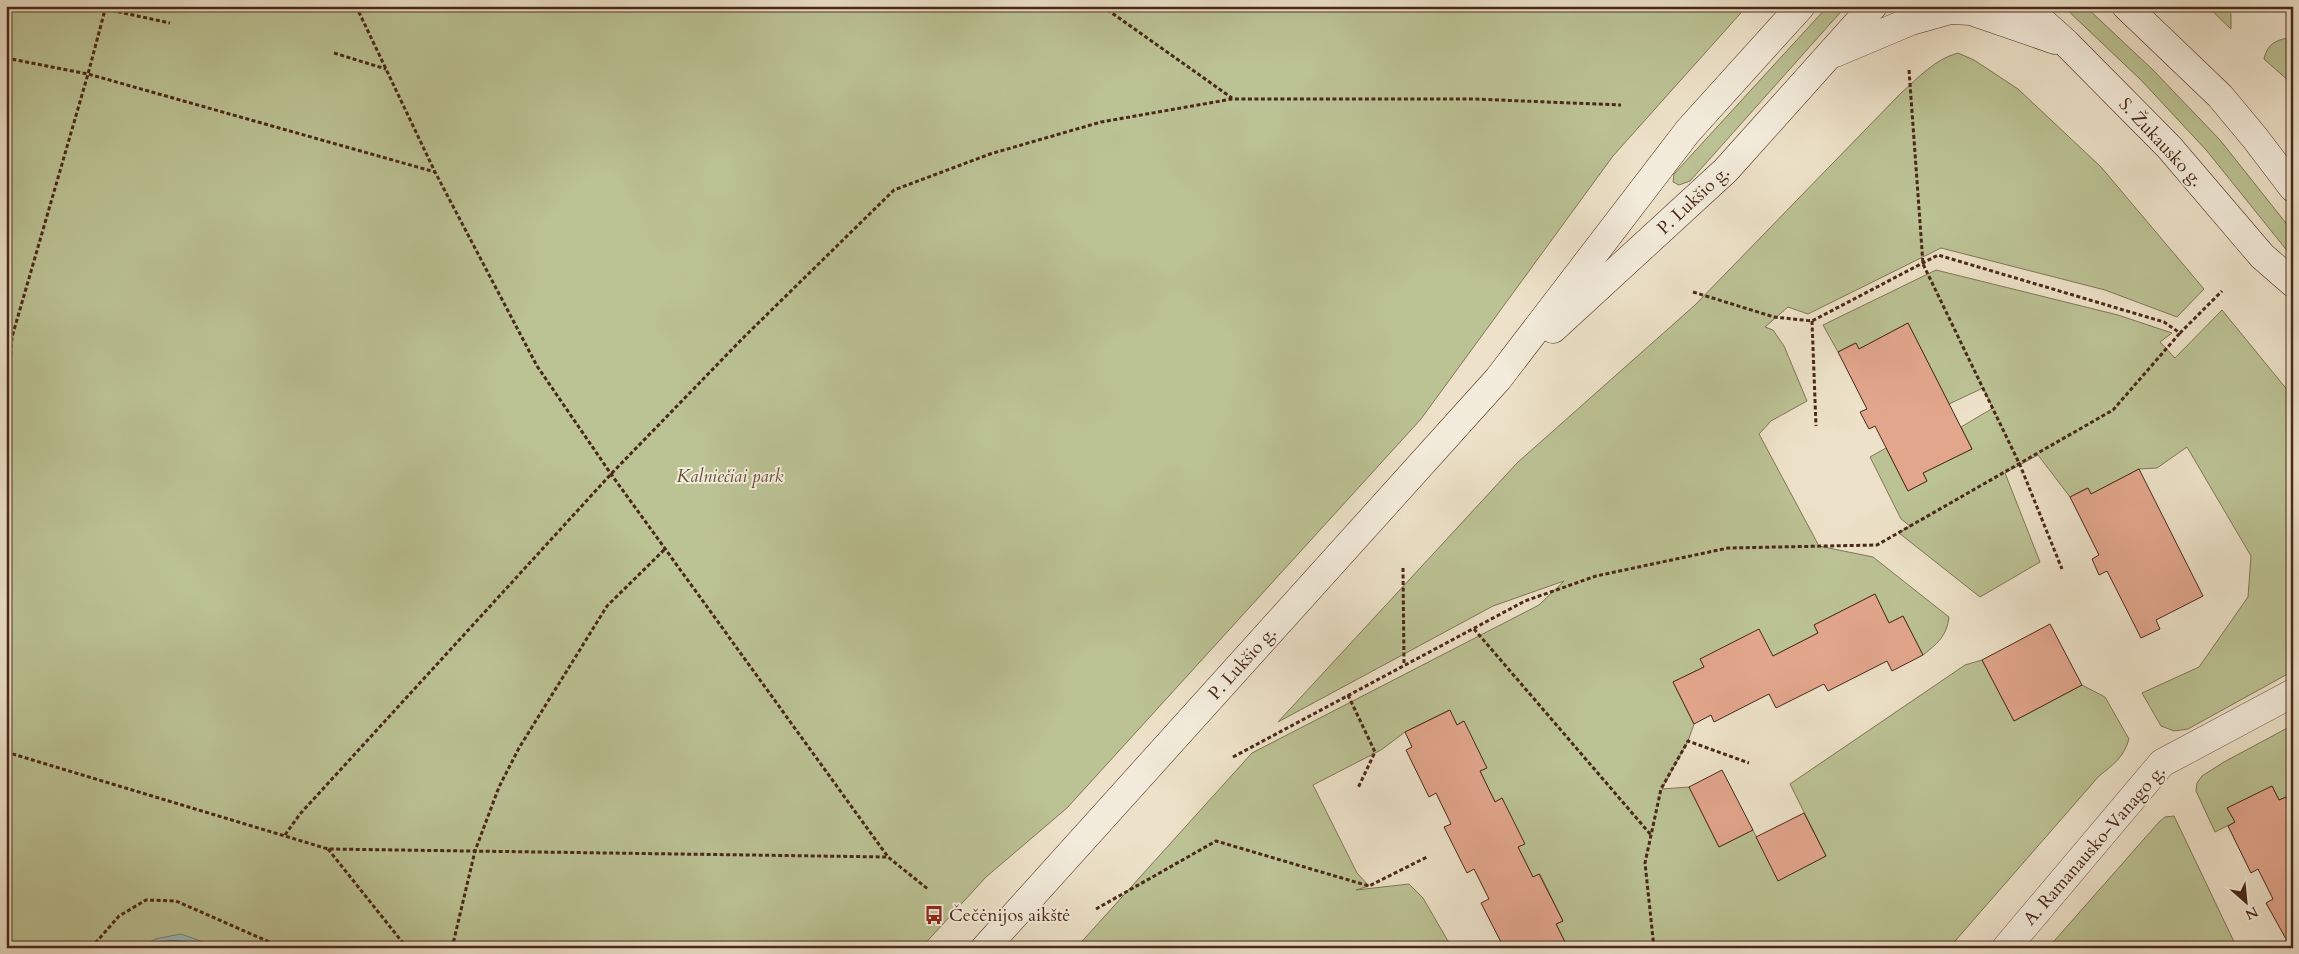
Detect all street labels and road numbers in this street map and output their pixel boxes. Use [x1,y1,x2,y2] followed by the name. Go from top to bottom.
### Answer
[2113,92,2208,192] street label: S. Žukausko g.
[1652,160,1735,240] street label: P. Lukšio g.
[1203,621,1282,705] street label: P. Lukšio g.
[2018,760,2171,931] street label: A. Ramanausko-Vanago g.

